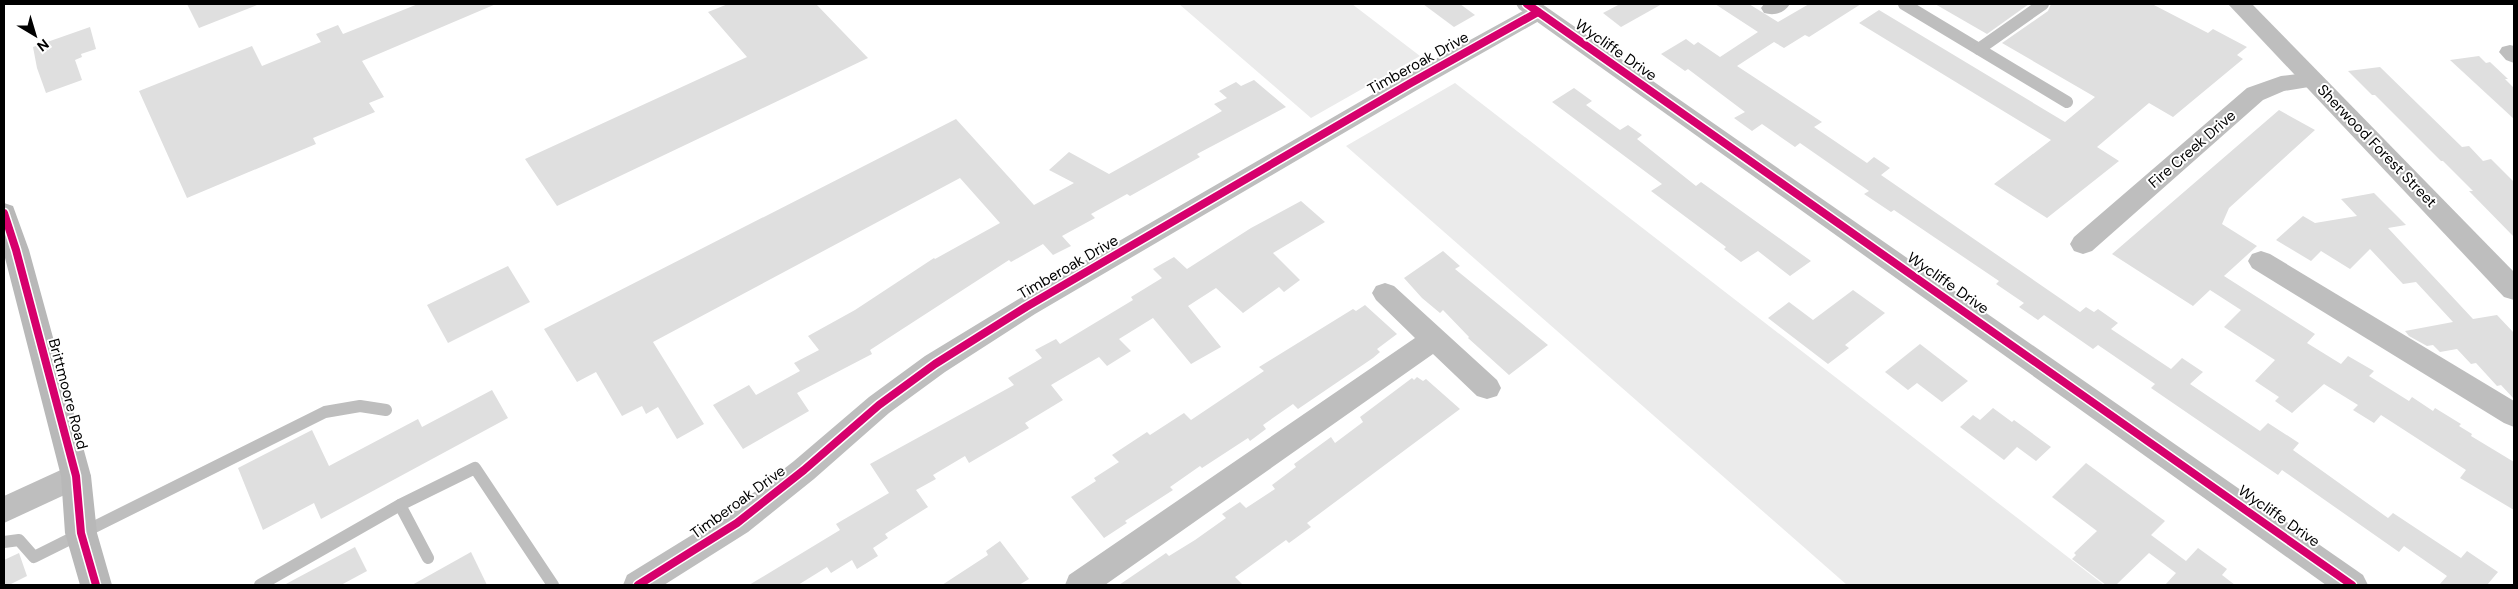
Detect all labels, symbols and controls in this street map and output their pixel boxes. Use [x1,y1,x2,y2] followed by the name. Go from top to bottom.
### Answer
[10,10,60,60] north arrow
[1571,14,1661,86] street label: Wycliffe Drive
[1364,27,1472,99] street label: Timberoak Drive
[33,35,53,55] text: N
[2313,80,2441,212] street label: Sherwood Forest Street
[2144,106,2240,192] street label: Fire Creek Drive
[1014,230,1122,304] street label: Timberoak Drive
[1903,247,1993,319] street label: Wycliffe Drive
[44,336,92,452] street label: Brittmoore Road
[687,461,789,543] street label: Timberoak Drive
[2234,480,2324,552] street label: Wycliffe Drive

